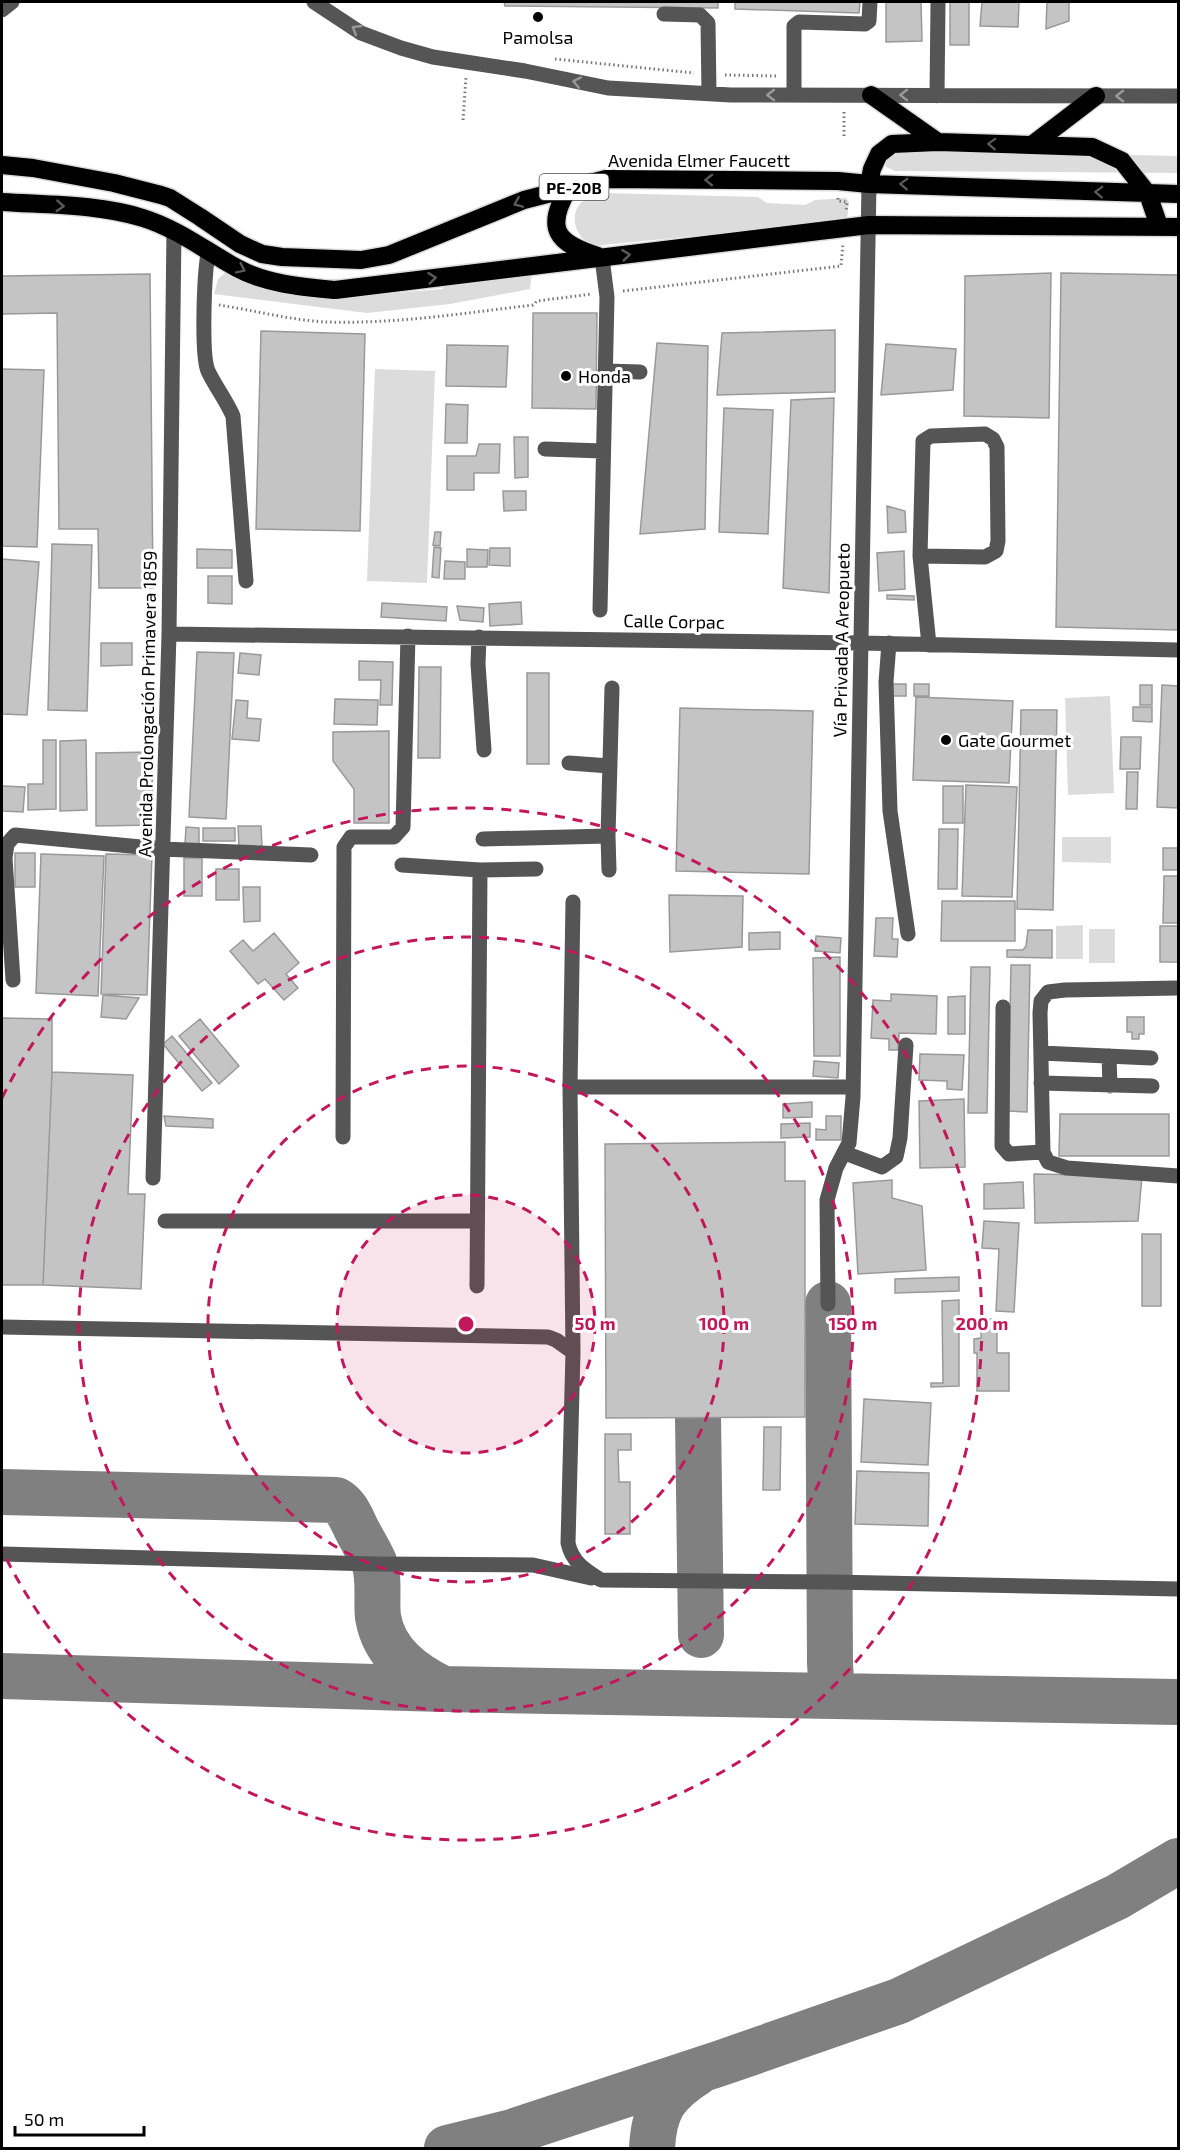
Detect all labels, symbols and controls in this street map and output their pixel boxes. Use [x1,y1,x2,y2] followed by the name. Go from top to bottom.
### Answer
[531,10,545,24] marker: Pamolsa
[352,24,362,36] one-way arrow
[503,26,573,48] place label: Pamolsa
[572,76,582,89] one-way arrow
[766,89,775,101] one-way arrow
[900,89,909,101] one-way arrow
[1116,90,1125,102] one-way arrow
[987,137,996,150] one-way arrow
[608,149,790,171] street label: Avenida Elmer Faucett
[540,174,608,200] road number: PE-20B
[705,174,714,186] one-way arrow
[900,178,909,191] one-way arrow
[1095,185,1104,198] one-way arrow
[513,196,524,208] one-way arrow
[55,199,64,212] one-way arrow
[621,249,631,262] one-way arrow
[235,262,245,273] one-way arrow
[428,272,437,284] one-way arrow
[578,365,631,387] place label: Honda
[559,369,573,383] marker: Honda
[828,543,854,737] street label: Vía Privada A Areopueto
[133,550,161,858] street label: Avenida Prolongación Primavera 1859
[623,609,725,633] street label: Calle Corpac
[958,729,1071,751] place label: Gate Gourmet
[939,733,953,747] marker: Gate Gourmet
[574,1312,616,1334] text: 50 m
[699,1312,749,1334] text: 100 m
[829,1312,877,1334] text: 150 m
[956,1312,1008,1334] text: 200 m
[456,1314,476,1334] centre of rings
[15,2099,144,2137] scale bar
[24,2108,64,2130] text: 50 m

